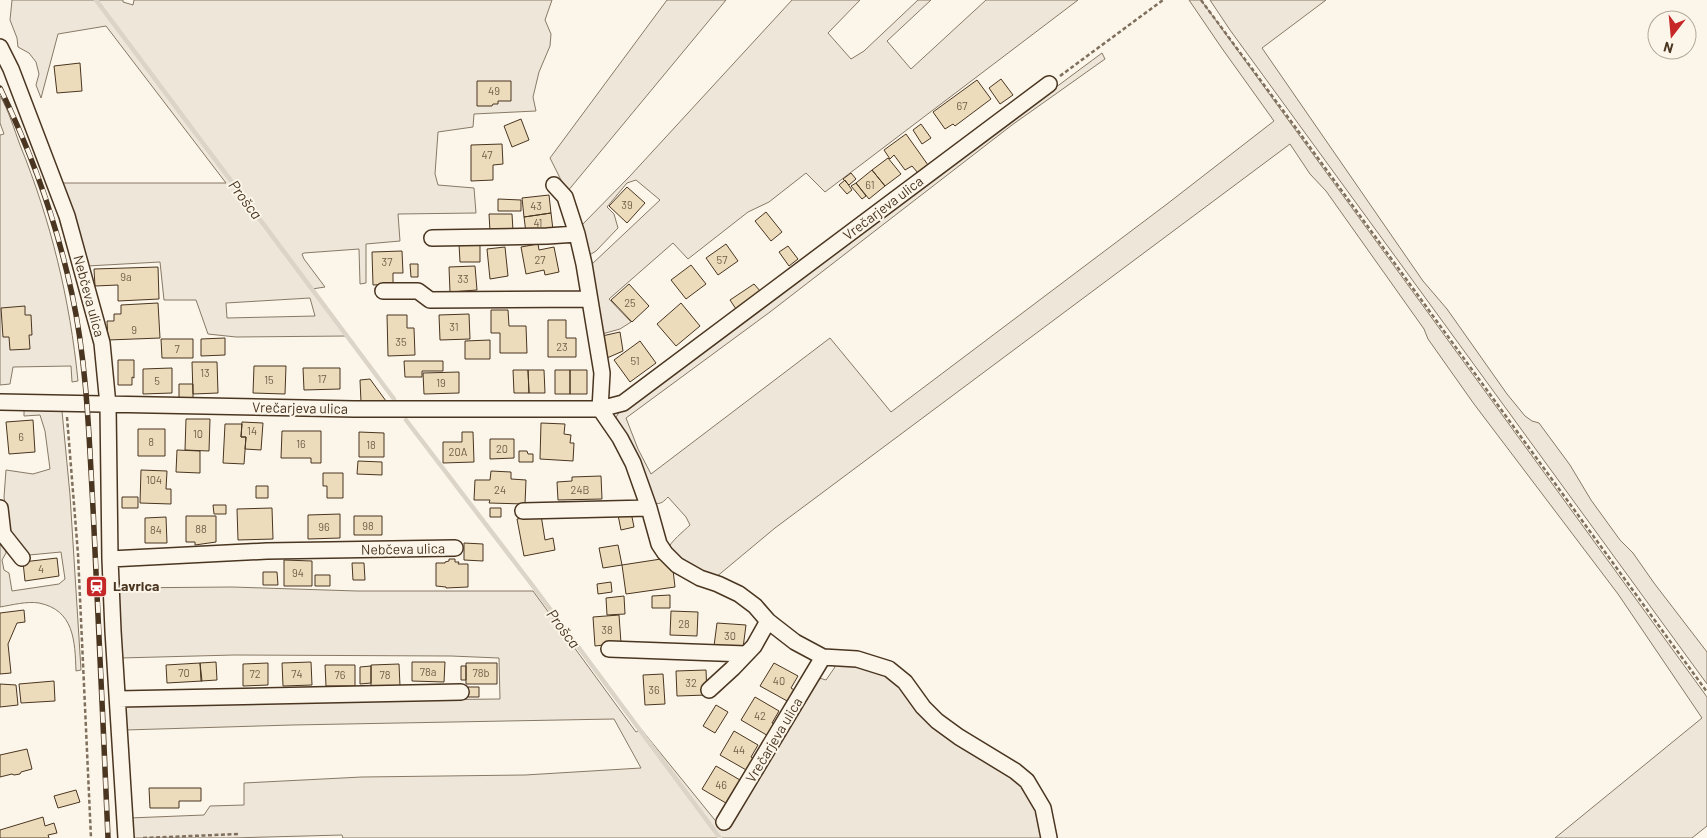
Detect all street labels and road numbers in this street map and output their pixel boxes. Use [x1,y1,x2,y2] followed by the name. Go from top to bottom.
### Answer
[839,172,926,243] street label: Vrečarjeva ulica
[70,253,109,339] street label: Nebčeva ulica
[252,398,348,417] street label: Vrečarjeva ulica
[361,539,445,558] street label: Nebčeva ulica
[742,694,806,785] street label: Vrečarjeva ulica

